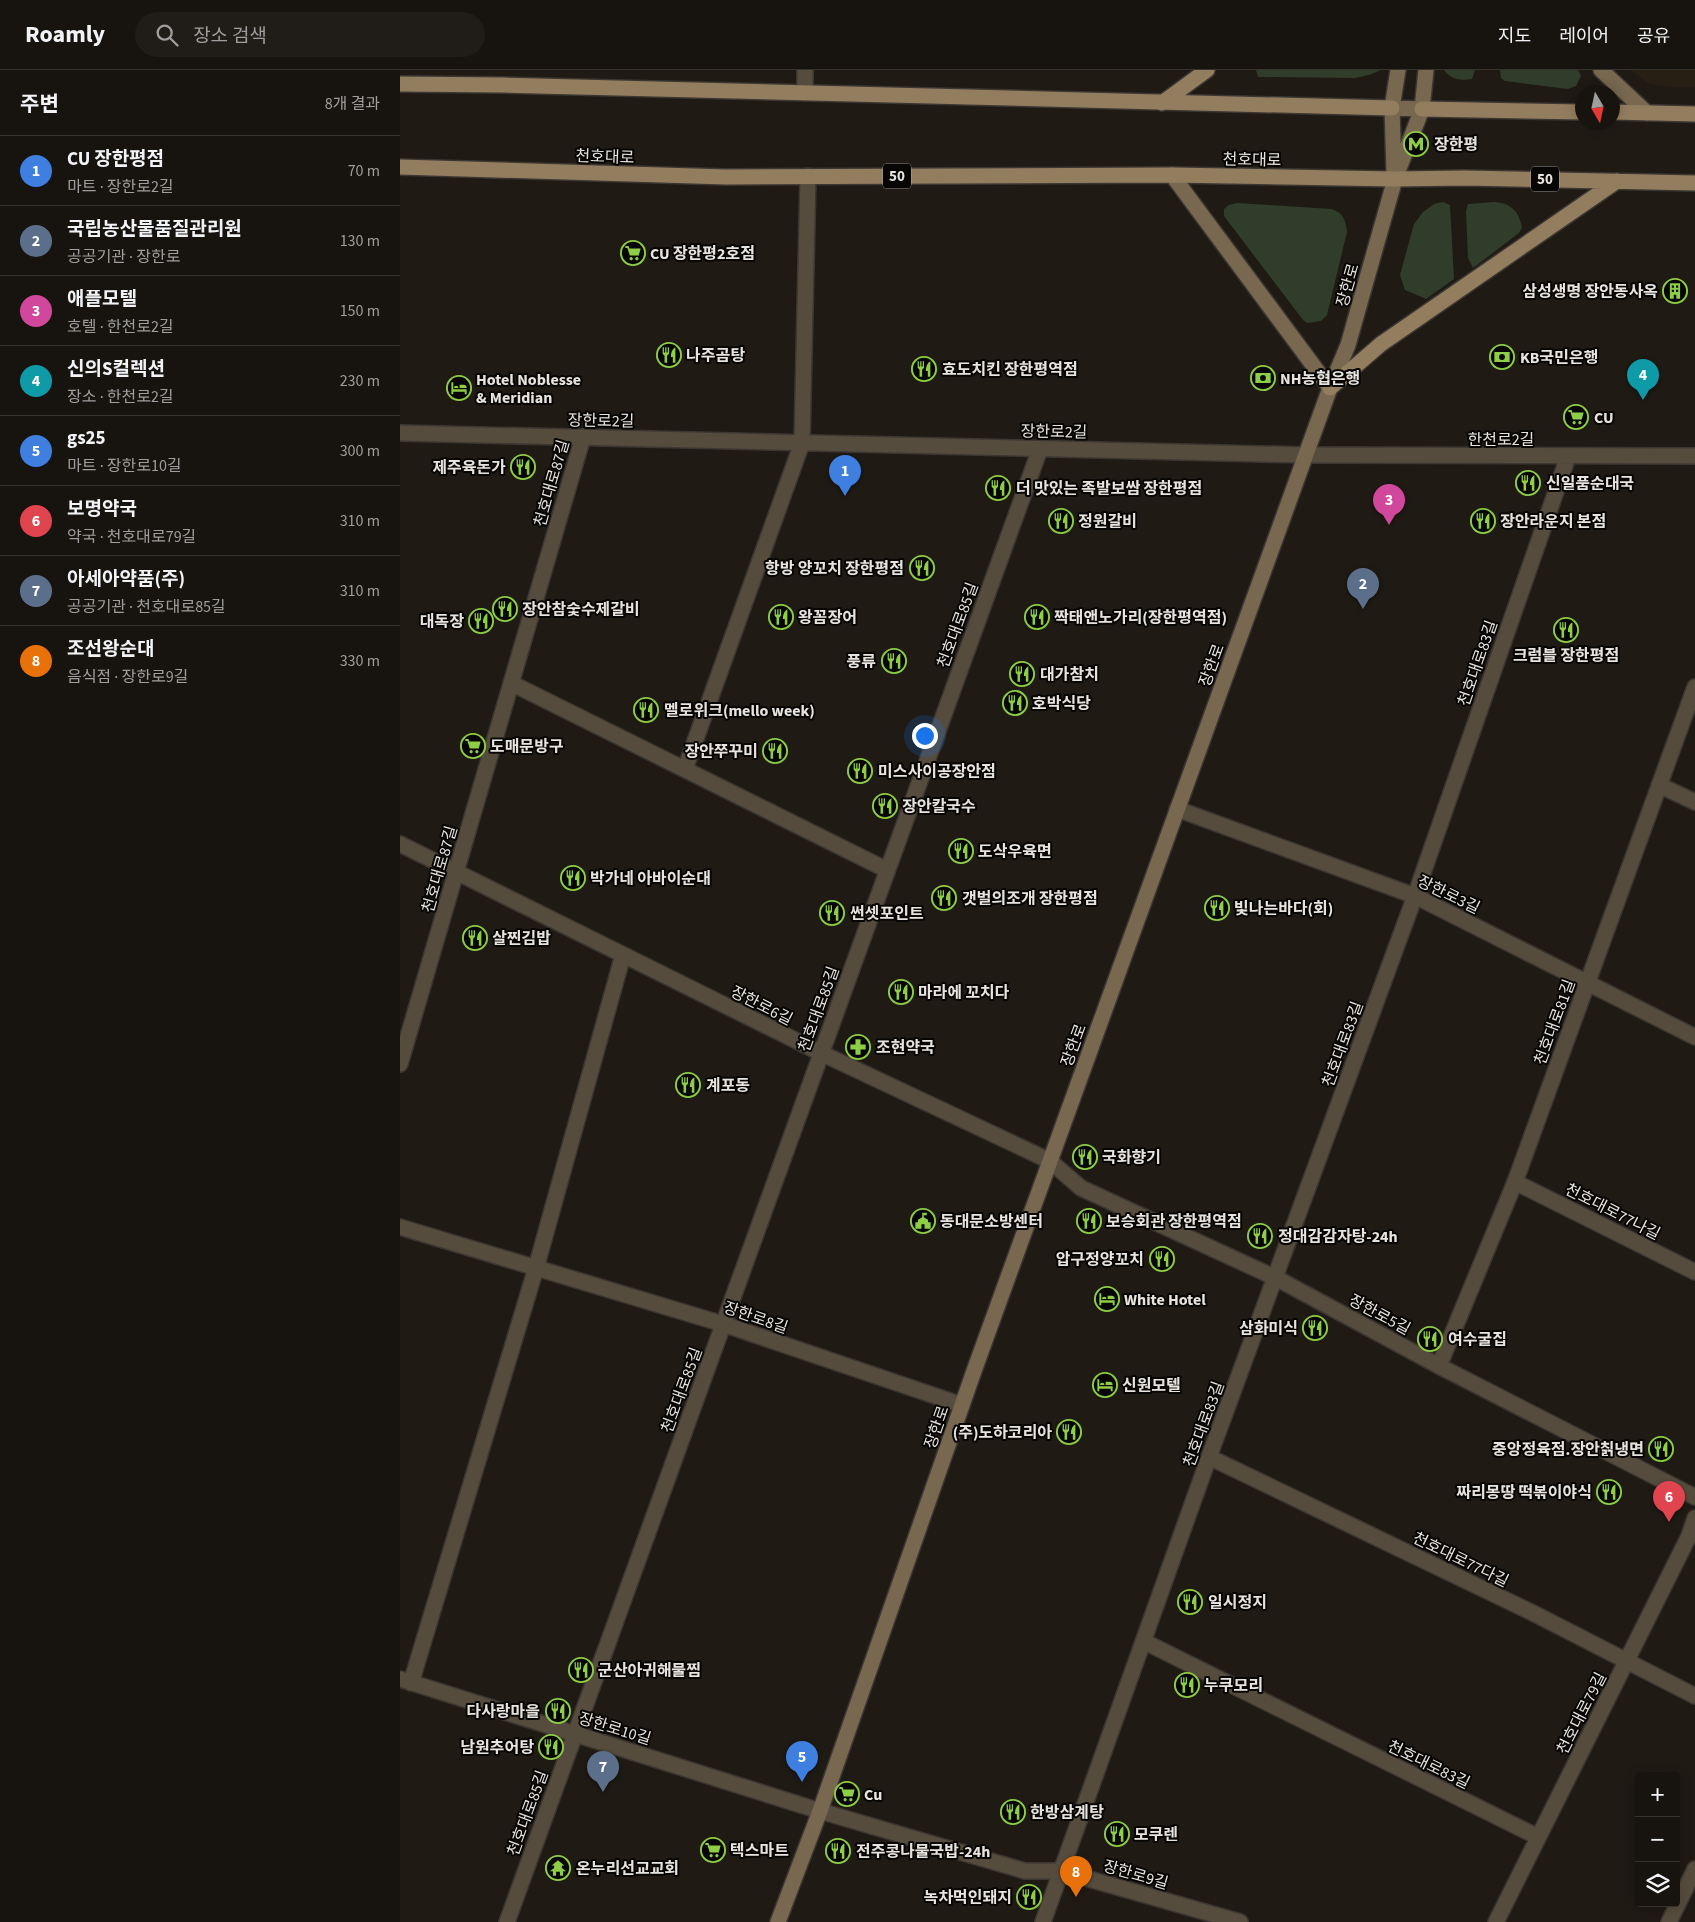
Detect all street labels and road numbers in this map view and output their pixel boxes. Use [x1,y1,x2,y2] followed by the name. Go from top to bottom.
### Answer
[575,145,635,169] street label: 천호대로
[1222,148,1282,172] street label: 천호대로
[883,164,911,188] road number: 50
[1531,166,1559,192] road number: 50
[1331,261,1365,310] street label: 장한로
[567,409,635,433] street label: 장한로2길
[1020,420,1088,444] street label: 장한로2길
[1468,429,1534,451] street label: 한천로2길
[529,437,575,529] street label: 천호대로87길
[932,580,984,671] street label: 천호대로85길
[1453,617,1503,709] street label: 천호대로83길
[1194,641,1230,690] street label: 장한로
[417,823,463,915] street label: 천호대로87길
[1414,870,1483,919] street label: 장한로3길
[793,964,845,1055] street label: 천호대로85길
[1529,977,1581,1068] street label: 천호대로81길
[727,981,796,1031] street label: 장한로6길
[1317,999,1369,1090] street label: 천호대로83길
[1056,1021,1092,1070] street label: 장한로
[1561,1178,1664,1245] street label: 천호대로77나길
[1345,1289,1414,1340] street label: 장한로5길
[720,1297,791,1339] street label: 장한로8길
[656,1345,708,1436] street label: 천호대로85길
[1178,1379,1230,1470] street label: 천호대로83길
[919,1403,955,1452] street label: 장한로
[1409,1527,1512,1593] street label: 천호대로77다길
[1552,1669,1612,1758] street label: 천호대로79길
[576,1708,654,1750] street label: 장한로10길
[1384,1735,1474,1794] street label: 천호대로83길
[502,1768,554,1859] street label: 천호대로85길
[1101,1855,1171,1895] street label: 장한로9길

